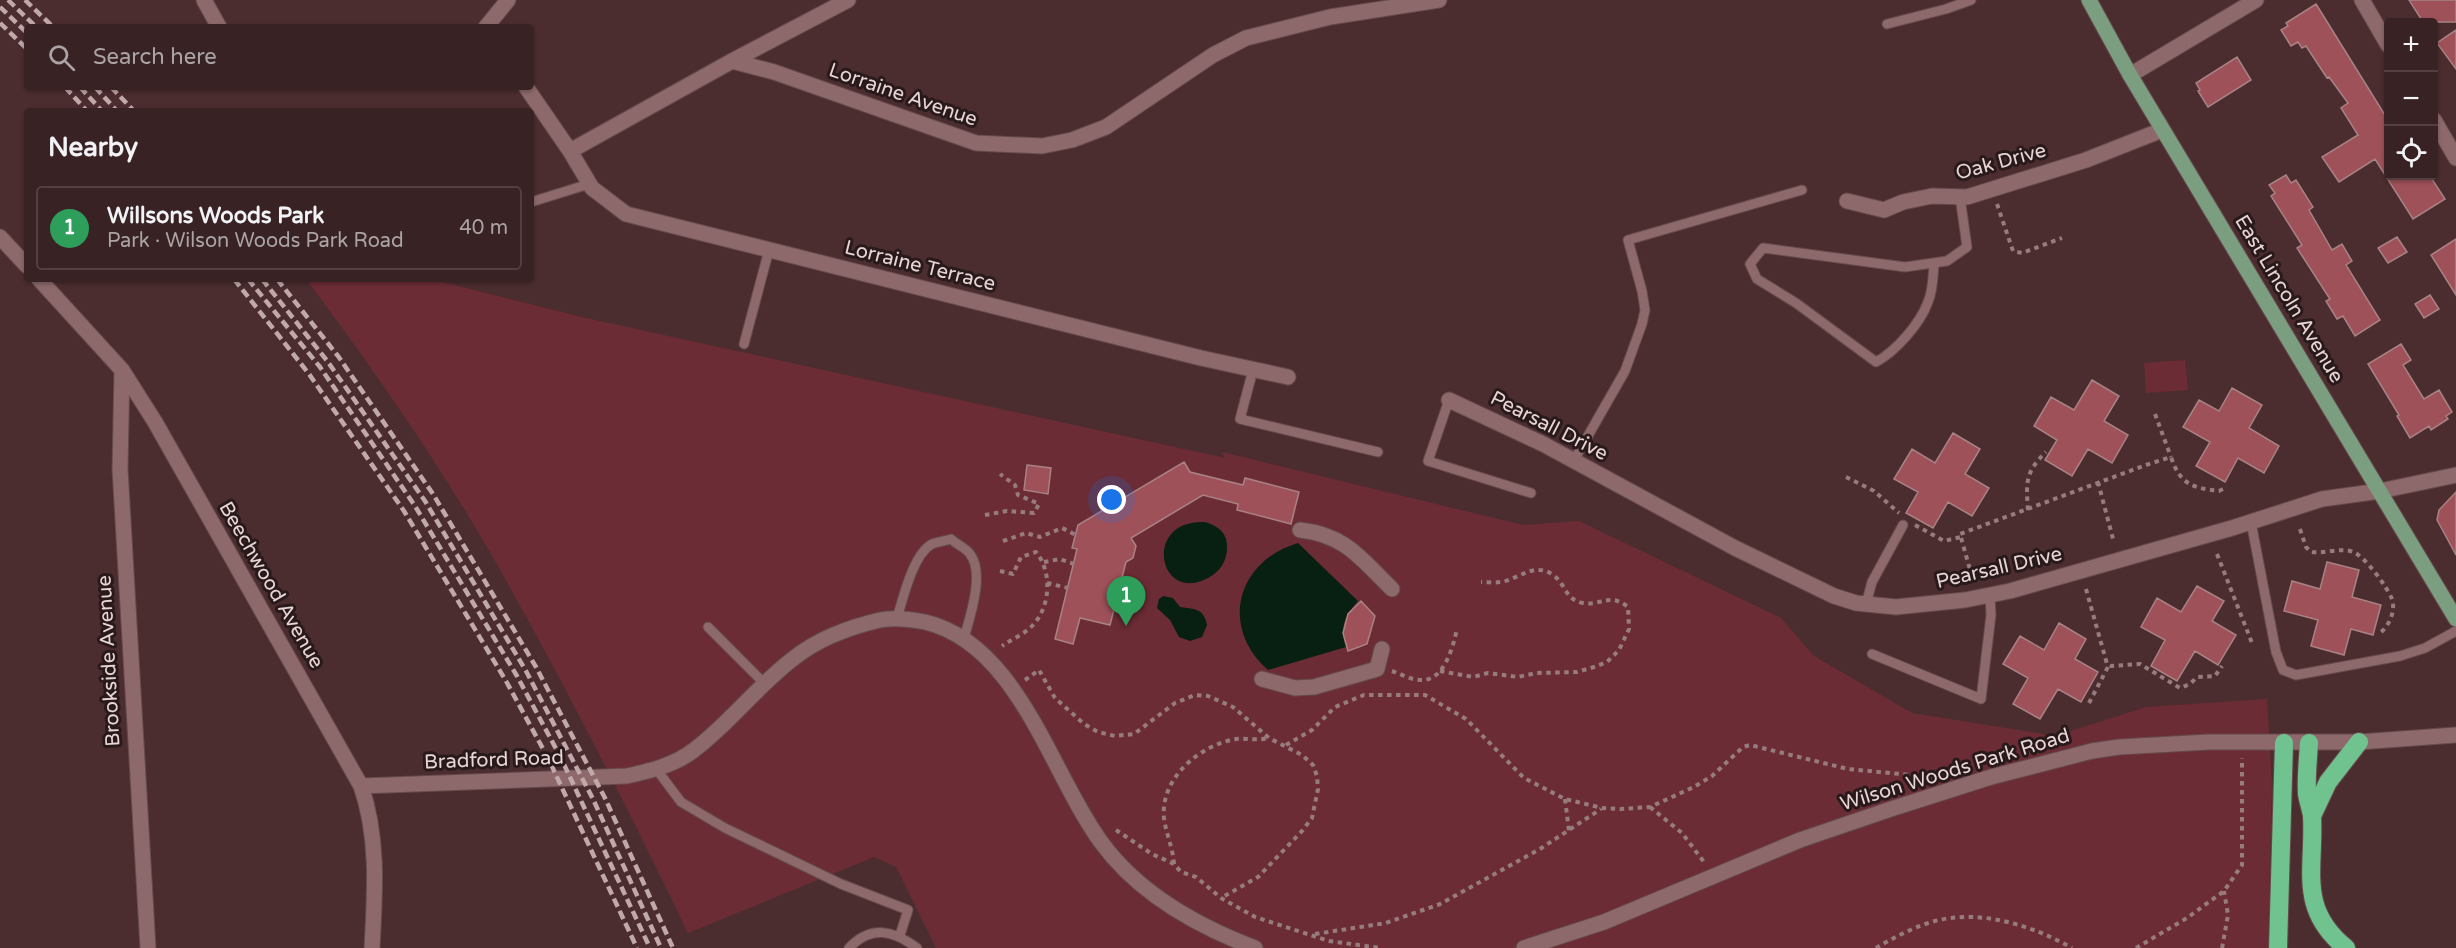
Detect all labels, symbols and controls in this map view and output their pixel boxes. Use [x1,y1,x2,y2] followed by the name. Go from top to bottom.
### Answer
[2384,18,2438,180] map controls
[2384,18,2438,72] button: +
[24,24,534,90] search box
[45,41,78,74] icon: search
[93,44,217,70] text: Search here
[826,58,980,132] street label: Lorraine Avenue
[2384,72,2438,126] button: −
[2384,126,2438,180] button: locate
[48,132,138,163] text: Nearby
[1953,138,2049,186] street label: Oak Drive
[107,203,324,229] text: Willsons Woods Park
[2229,211,2349,387] street label: East Lincoln Avenue
[63,216,76,240] text: 1
[459,216,508,240] text: 40 m
[107,229,404,253] text: Park · Wilson Woods Park Road
[842,236,998,296] street label: Lorraine Terrace
[1486,386,1612,466] street label: Pearsall Drive
[1097,485,1126,514] your location
[213,497,329,673] street label: Beechwood Avenue
[1934,542,2064,594] street label: Pearsall Drive
[93,575,125,747] street label: Brookside Avenue
[1106,576,1146,626] pin: 1
[1838,724,2072,816] street label: Wilson Woods Park Road
[424,746,564,774] street label: Bradford Road

